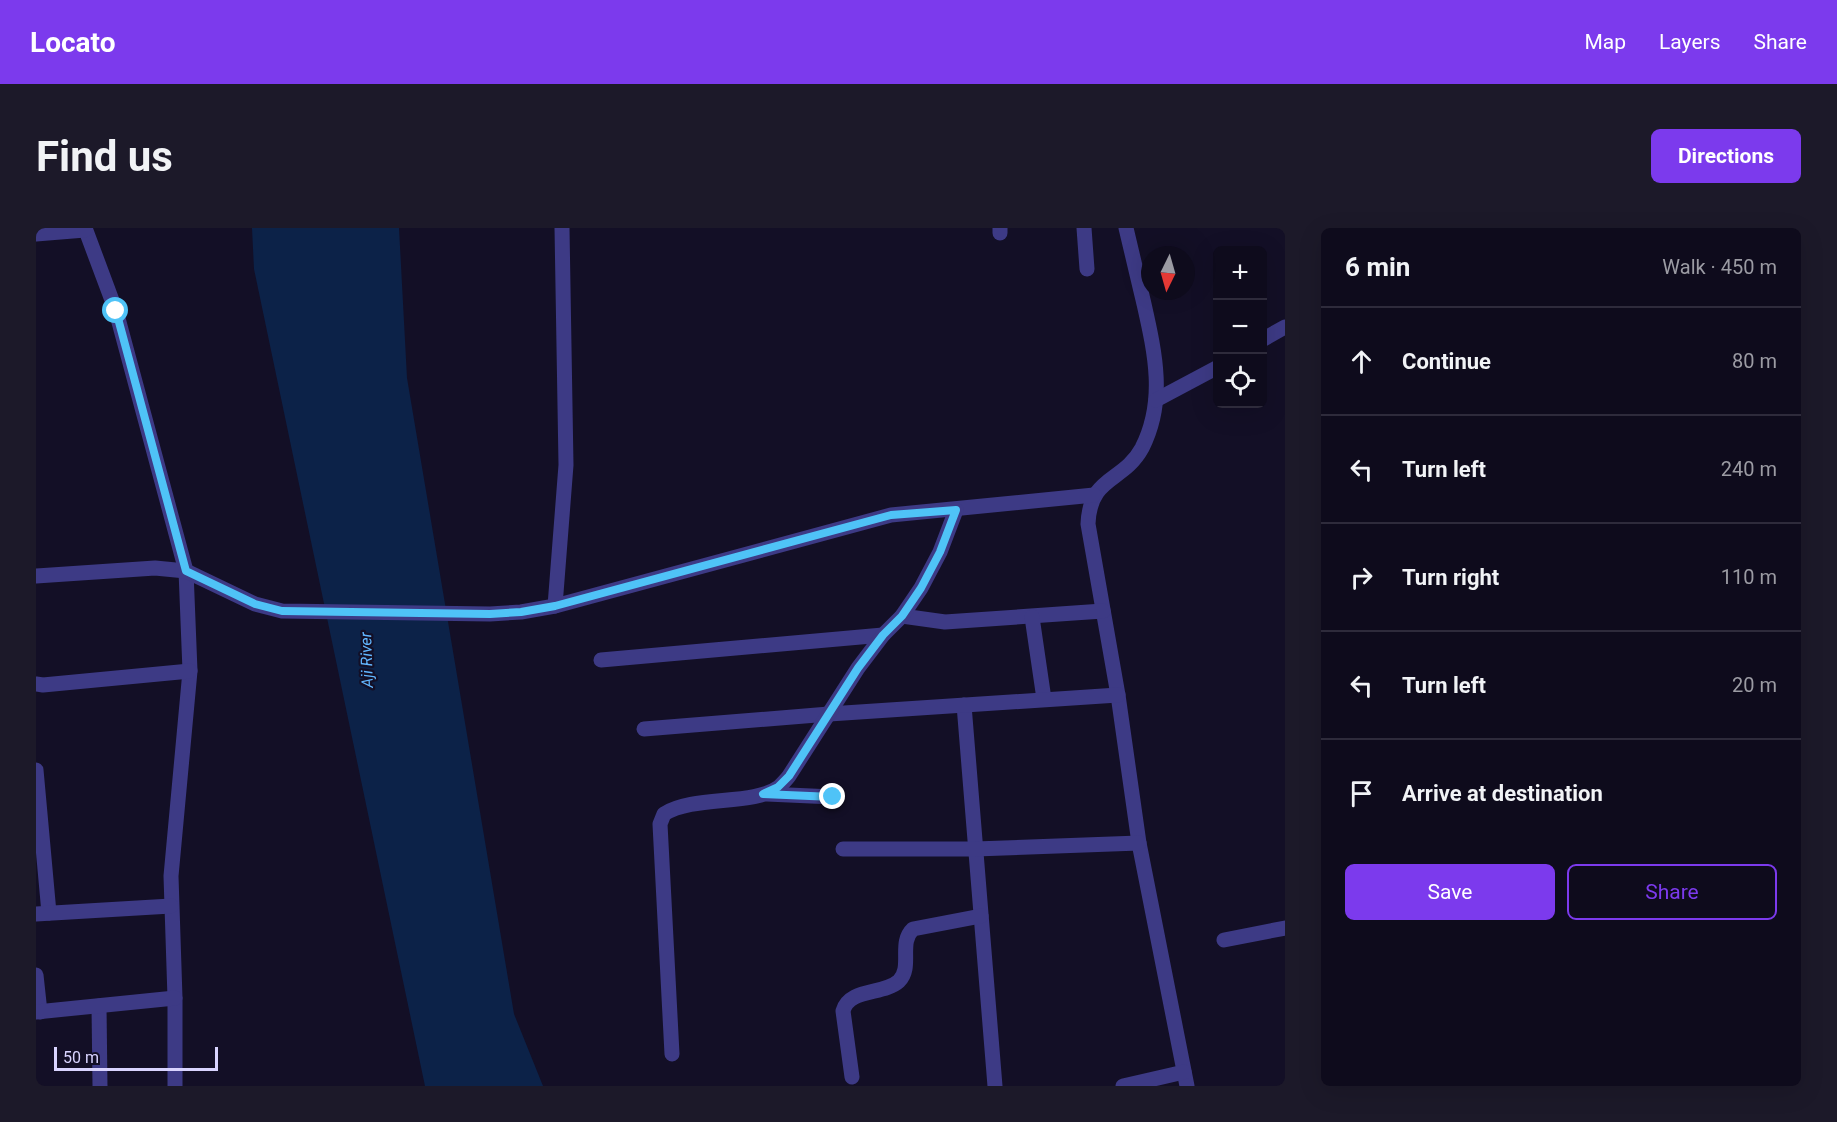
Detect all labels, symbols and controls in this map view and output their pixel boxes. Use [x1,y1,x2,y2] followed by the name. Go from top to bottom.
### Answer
[30,26,115,59] text: Locato
[1584,30,1626,54] text: Map
[1659,30,1720,54] text: Layers
[1753,30,1807,54] text: Share
[1651,129,1801,183] button: Directions
[36,132,173,181] text: Find us
[1141,246,1195,300] north arrow
[1213,246,1267,408] map controls
[1213,246,1267,300] button: +
[1345,252,1410,282] text: 6 min
[1662,255,1777,279] text: Walk · 450 m
[102,297,128,323] route start
[1213,300,1267,354] button: −
[1345,345,1378,378] icon: ahead
[1402,349,1491,374] text: Continue
[1732,349,1777,373] text: 80 m
[1213,354,1267,408] button: locate
[1345,453,1378,486] icon: left
[1402,457,1486,482] text: Turn left
[1721,457,1777,481] text: 240 m
[1345,561,1378,594] icon: right
[1402,565,1499,590] text: Turn right
[1721,565,1777,589] text: 110 m
[356,631,377,689] water label: Aji River
[1345,669,1378,702] icon: left
[1402,673,1486,698] text: Turn left
[1732,673,1777,697] text: 20 m
[1345,777,1378,810] icon: arrive
[1402,781,1603,806] text: Arrive at destination
[819,783,845,809] route end
[1345,864,1555,920] button: Save
[1567,864,1777,920] button: Share
[54,1044,218,1072] scale bar
[63,1048,99,1067] text: 50 m

